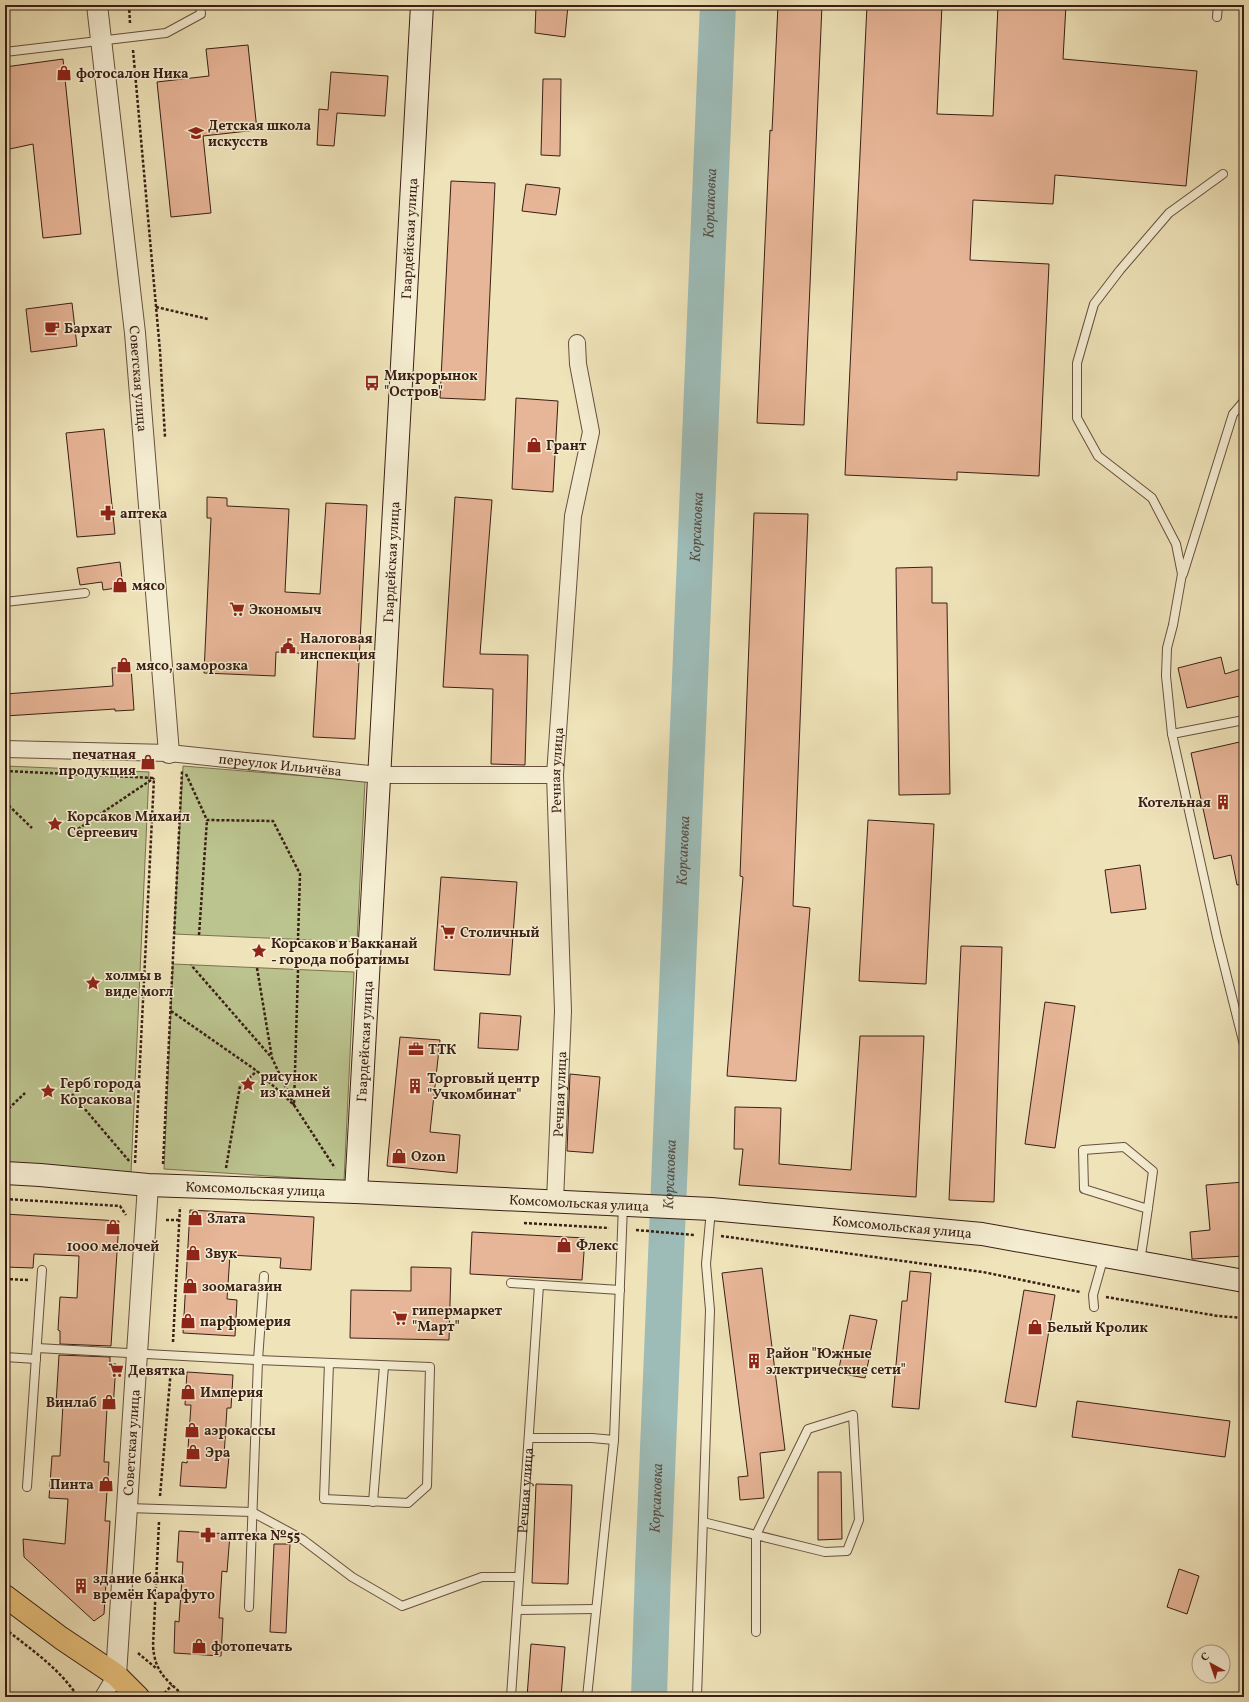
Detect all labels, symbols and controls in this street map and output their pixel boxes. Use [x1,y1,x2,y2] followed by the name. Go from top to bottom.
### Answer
[55,64,73,82] shop icon: фотосалон Ника
[76,65,189,84] place label: фотосалон Ника
[208,117,311,152] place label: Детская школа искусств
[187,124,205,142] school or university icon: Детская школа искусств
[699,168,723,239] water label: Корсаковка
[398,177,423,300] street label: Гвардейская улица
[43,319,61,337] cafe icon: Бархат
[64,320,112,339] place label: Бархат
[123,325,151,433] street label: Советская улица
[384,367,478,402] place label: Микрорынок "Остров"
[363,374,381,392] bus stop icon: Микрорынок "Остров"
[525,436,543,454] shop icon: Грант
[546,437,587,456] place label: Грант
[686,492,710,562] water label: Корсаковка
[380,501,405,623] street label: Гвардейская улица
[99,504,117,522] pharmacy icon: аптека
[120,505,168,524] place label: аптека
[111,576,129,594] shop icon: мясо
[132,577,165,596] place label: мясо
[228,600,246,618] supermarket icon: Экономыч
[249,601,321,620] place label: Экономыч
[300,630,376,665] place label: Налоговая инспекция
[279,637,297,655] public building icon: Налоговая инспекция
[115,656,133,674] shop icon: мясо, заморозка
[136,657,249,676] place label: мясо, заморозка
[547,727,569,814] street label: Речная улица
[59,746,136,781] place label: печатная продукция
[218,750,343,782] street label: переулок Ильичёва
[139,753,157,771] shop icon: печатная продукция
[1214,793,1232,811] building icon: Котельная
[1138,794,1211,813] place label: Котельная
[67,808,190,843] place label: Корсаков Михаил Сергеевич
[46,815,64,833] place icon: Корсаков Михаил Сергеевич
[672,815,696,886] water label: Корсаковка
[439,923,457,941] supermarket icon: Столичный
[460,924,539,943] place label: Столичный
[271,935,418,970] place label: Корсаков и Вакканай - города побратимы
[250,942,268,960] place icon: Корсаков и Вакканай - города побратимы
[105,967,173,1002] place label: холмы в виде могл
[84,974,102,992] place icon: холмы в виде могл
[353,980,379,1103] street label: Гвардейская улица
[407,1040,425,1058] office icon: ТТК
[428,1041,456,1060] place label: ТТК
[550,1051,572,1138] street label: Речная улица
[260,1068,330,1103] place label: рисунок из камней
[427,1070,540,1105] place label: Торговый центр "Учкомбинат"
[60,1075,142,1110] place label: Герб города Корсакова
[239,1075,257,1093] place icon: рисунок из камней
[406,1077,424,1095] building icon: Торговый центр "Учкомбинат"
[39,1082,57,1100] place icon: Герб города Корсакова
[659,1139,683,1210] water label: Корсаковка
[390,1147,408,1165] shop icon: Ozon
[411,1148,446,1167] place label: Ozon
[185,1178,326,1202] street label: Комсомольская улица
[509,1191,650,1217] street label: Комсомольская улица
[186,1209,204,1227] shop icon: Злата
[207,1210,246,1229] place label: Злата
[831,1212,973,1244] street label: Комсомольская улица
[104,1218,122,1236] shop icon: 1000 мелочей
[555,1236,573,1254] shop icon: Флекс
[576,1237,619,1256] place label: Флекс
[67,1238,159,1257] place label: 1000 мелочей
[184,1244,202,1262] shop icon: Звук
[205,1245,238,1264] place label: Звук
[181,1277,199,1295] shop icon: зоомагазин
[202,1278,282,1297] place label: зоомагазин
[412,1302,502,1337] place label: гипермаркет "Март"
[391,1309,409,1327] supermarket icon: гипермаркет "Март"
[179,1312,197,1330] shop icon: парфюмерия
[200,1313,291,1332] place label: парфюмерия
[1026,1318,1044,1336] shop icon: Белый Кролик
[1047,1319,1148,1338] place label: Белый Кролик
[766,1345,906,1380] place label: Район "Южные электрические сети"
[745,1352,763,1370] building icon: Район "Южные электрические сети"
[107,1361,125,1379] supermarket icon: Девятка
[128,1362,186,1381] place label: Девятка
[179,1383,197,1401] shop icon: Империя
[200,1384,263,1403] place label: Империя
[120,1389,146,1496] street label: Советская улица
[100,1393,118,1411] shop icon: Винлаб
[46,1394,97,1413] place label: Винлаб
[183,1421,201,1439] shop icon: аэрокассы
[204,1422,276,1441] place label: аэрокассы
[184,1443,202,1461] shop icon: Эра
[205,1444,231,1463] place label: Эра
[514,1447,539,1534] street label: Речная улица
[645,1463,669,1534] water label: Корсаковка
[97,1475,115,1493] shop icon: Пинта
[50,1476,94,1495] place label: Пинта
[199,1526,217,1544] pharmacy icon: аптека №55
[220,1527,300,1546] place label: аптека №55
[93,1570,215,1605] place label: здание банка времён Карафуто
[72,1577,90,1595] building icon: здание банка времён Карафуто
[190,1637,208,1655] shop icon: фотопечать
[211,1638,293,1657] place label: фотопечать
[1191,1644,1231,1684] north arrow
[1198,1649,1213,1666] text: С

